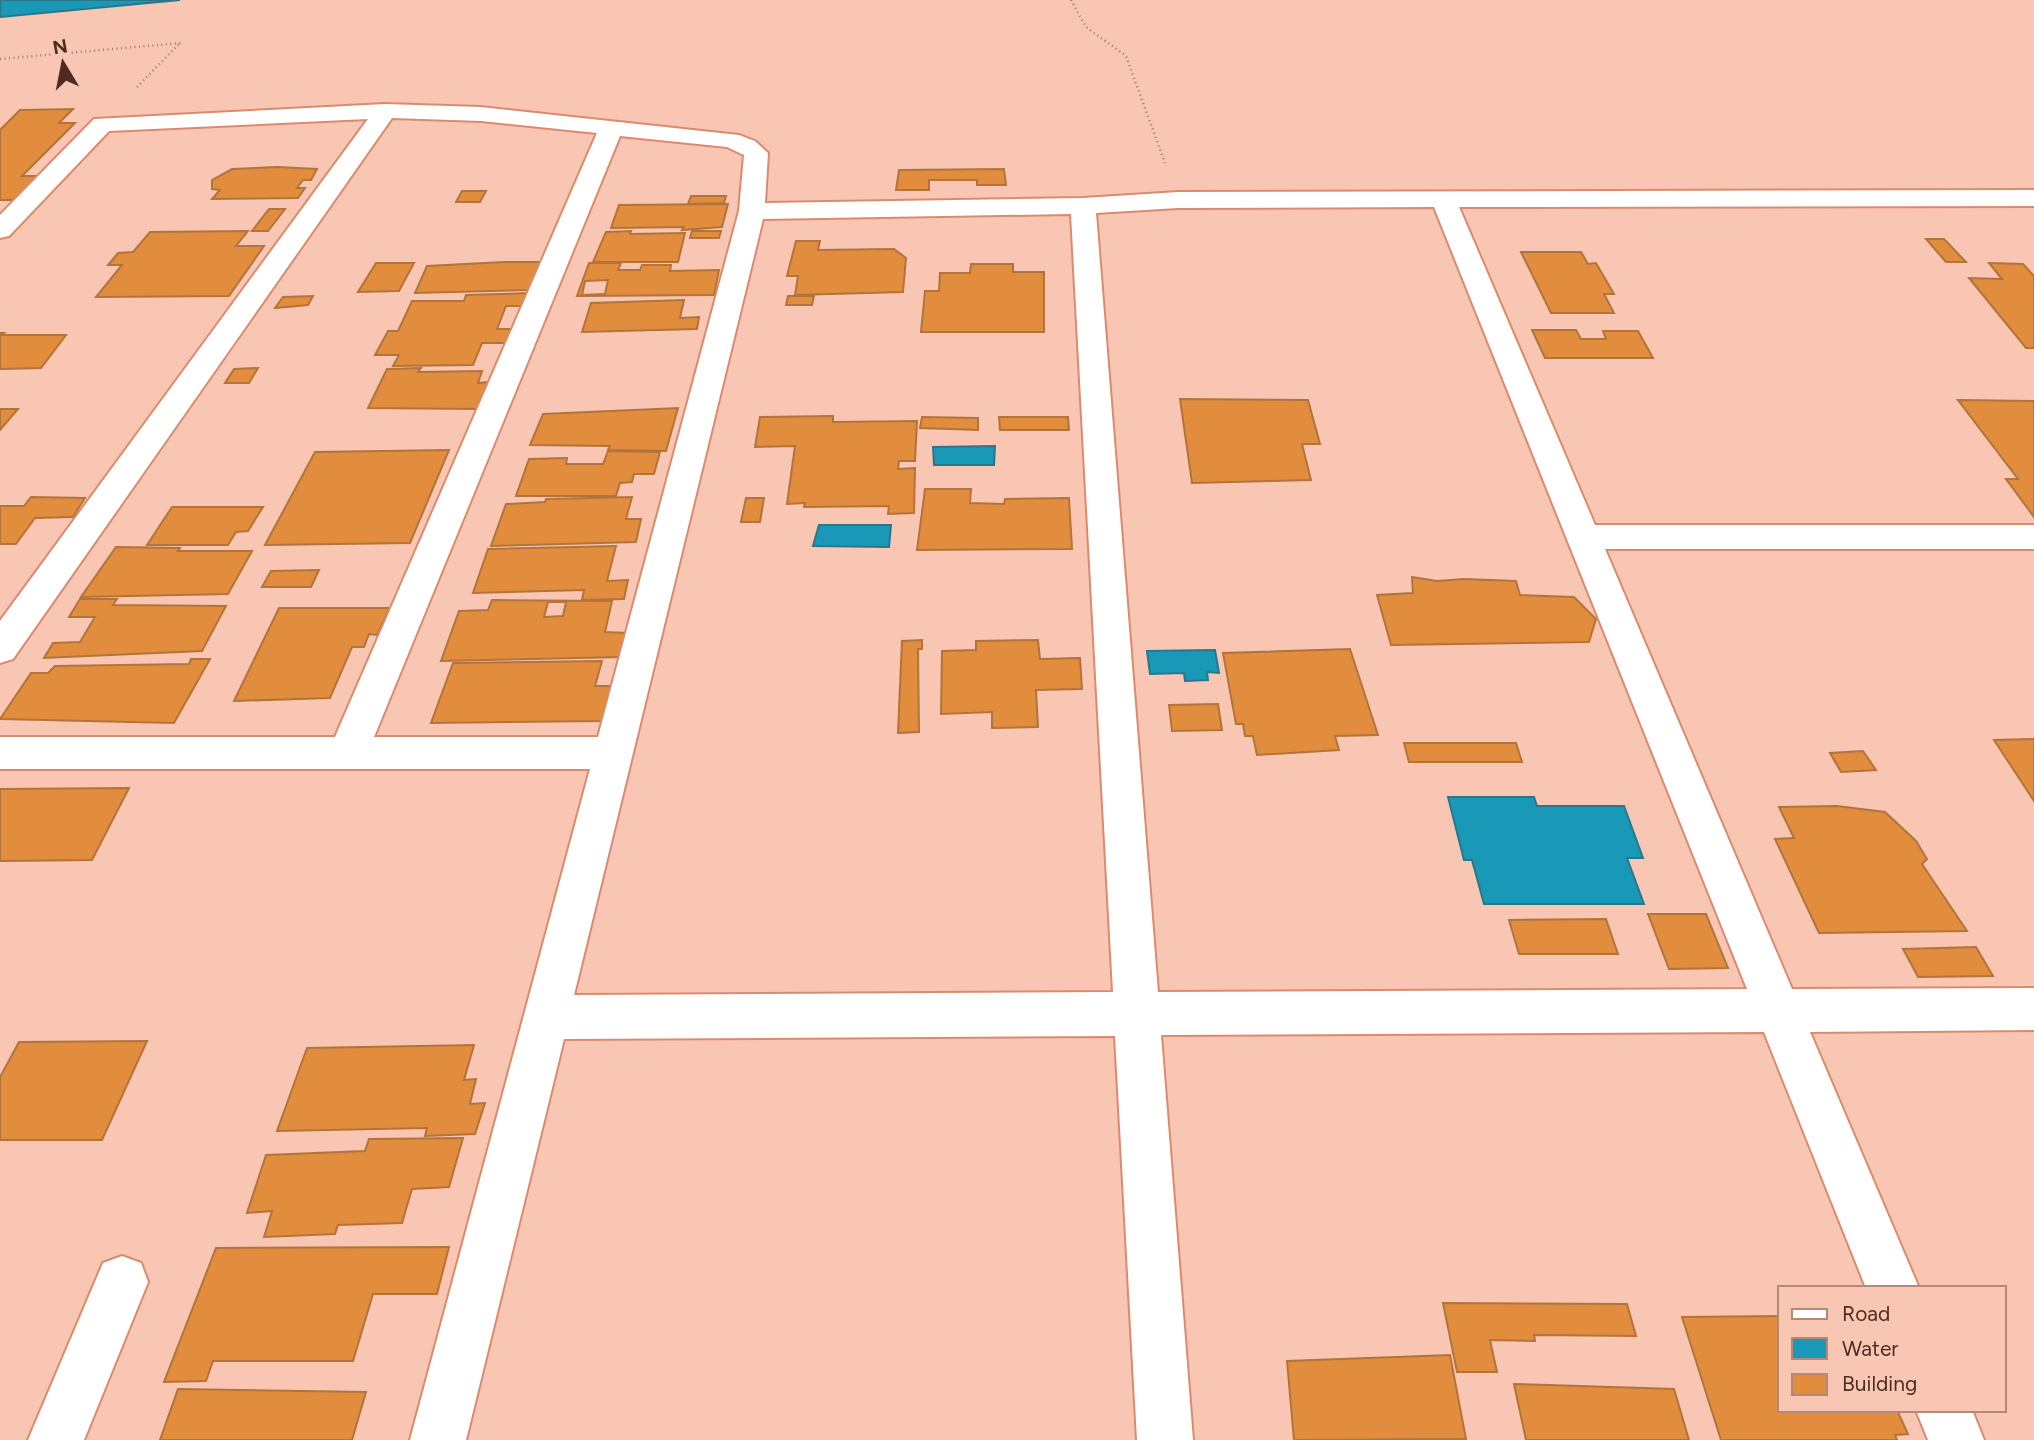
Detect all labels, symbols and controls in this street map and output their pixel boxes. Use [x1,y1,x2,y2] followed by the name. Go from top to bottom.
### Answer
[28,28,98,98] north arrow
[51,34,69,59] text: N
[1778,1286,2006,1412] legend
[1842,1301,1890,1326] text: Road
[1842,1336,1898,1361] text: Water
[1842,1371,1917,1396] text: Building

